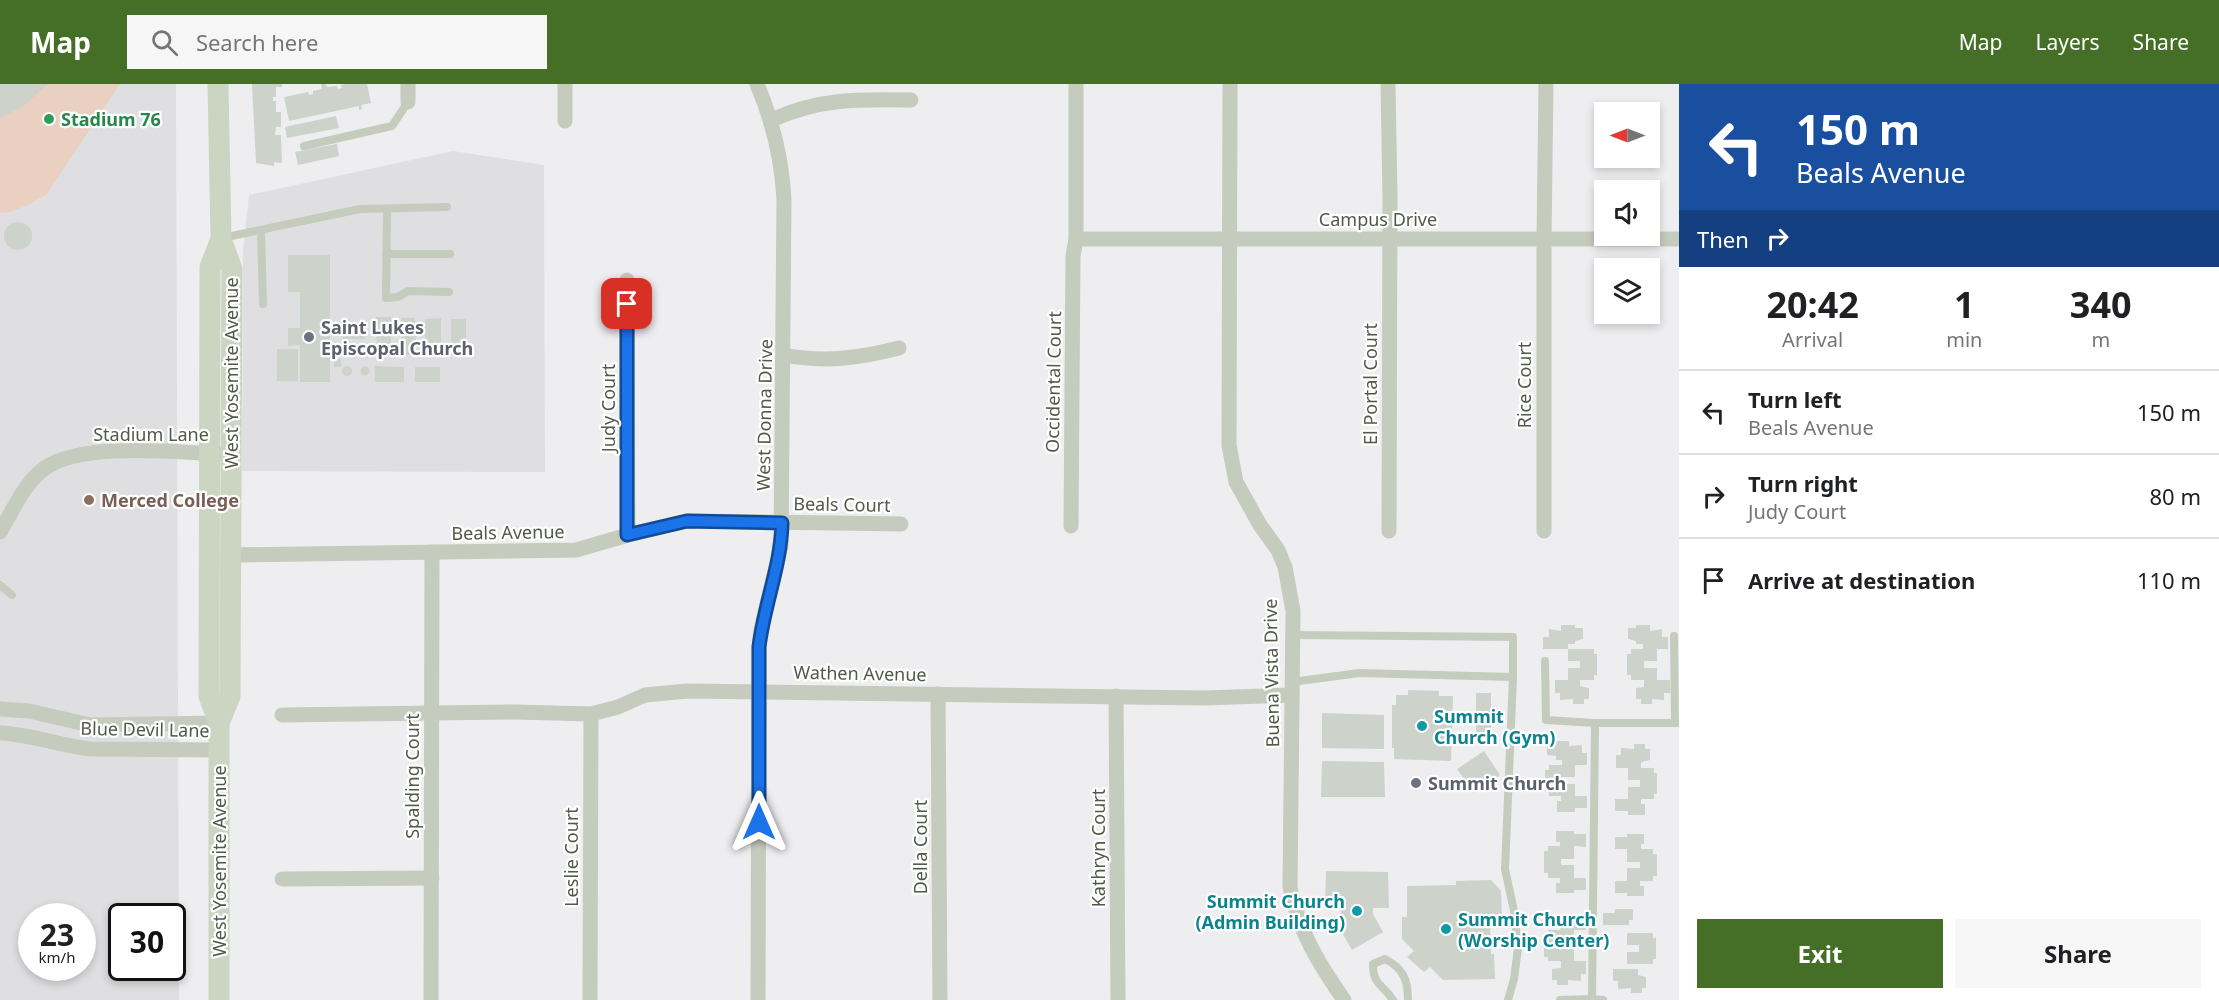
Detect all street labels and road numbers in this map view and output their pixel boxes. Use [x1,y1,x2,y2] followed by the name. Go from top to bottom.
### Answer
[1319,207,1437,231] street label: Campus Drive
[219,277,243,469] street label: West Yosemite Avenue
[1040,311,1066,453] street label: Occidental Court
[1358,323,1382,445] street label: El Portal Court
[751,339,777,491] street label: West Donna Drive
[1512,341,1536,428] street label: Rice Court
[596,363,620,454] street label: Judy Court
[93,422,209,446] street label: Stadium Lane
[793,491,891,517] street label: Beals Court
[451,519,565,545] street label: Beals Avenue
[1258,598,1284,748] street label: Buena Vista Drive
[793,660,927,686] street label: Wathen Avenue
[400,713,424,839] street label: Spalding Court
[80,716,210,742] street label: Blue Devil Lane
[207,765,231,957] street label: West Yosemite Avenue
[1086,788,1110,907] street label: Kathryn Court
[908,799,932,894] street label: Della Court
[559,807,583,907] street label: Leslie Court

